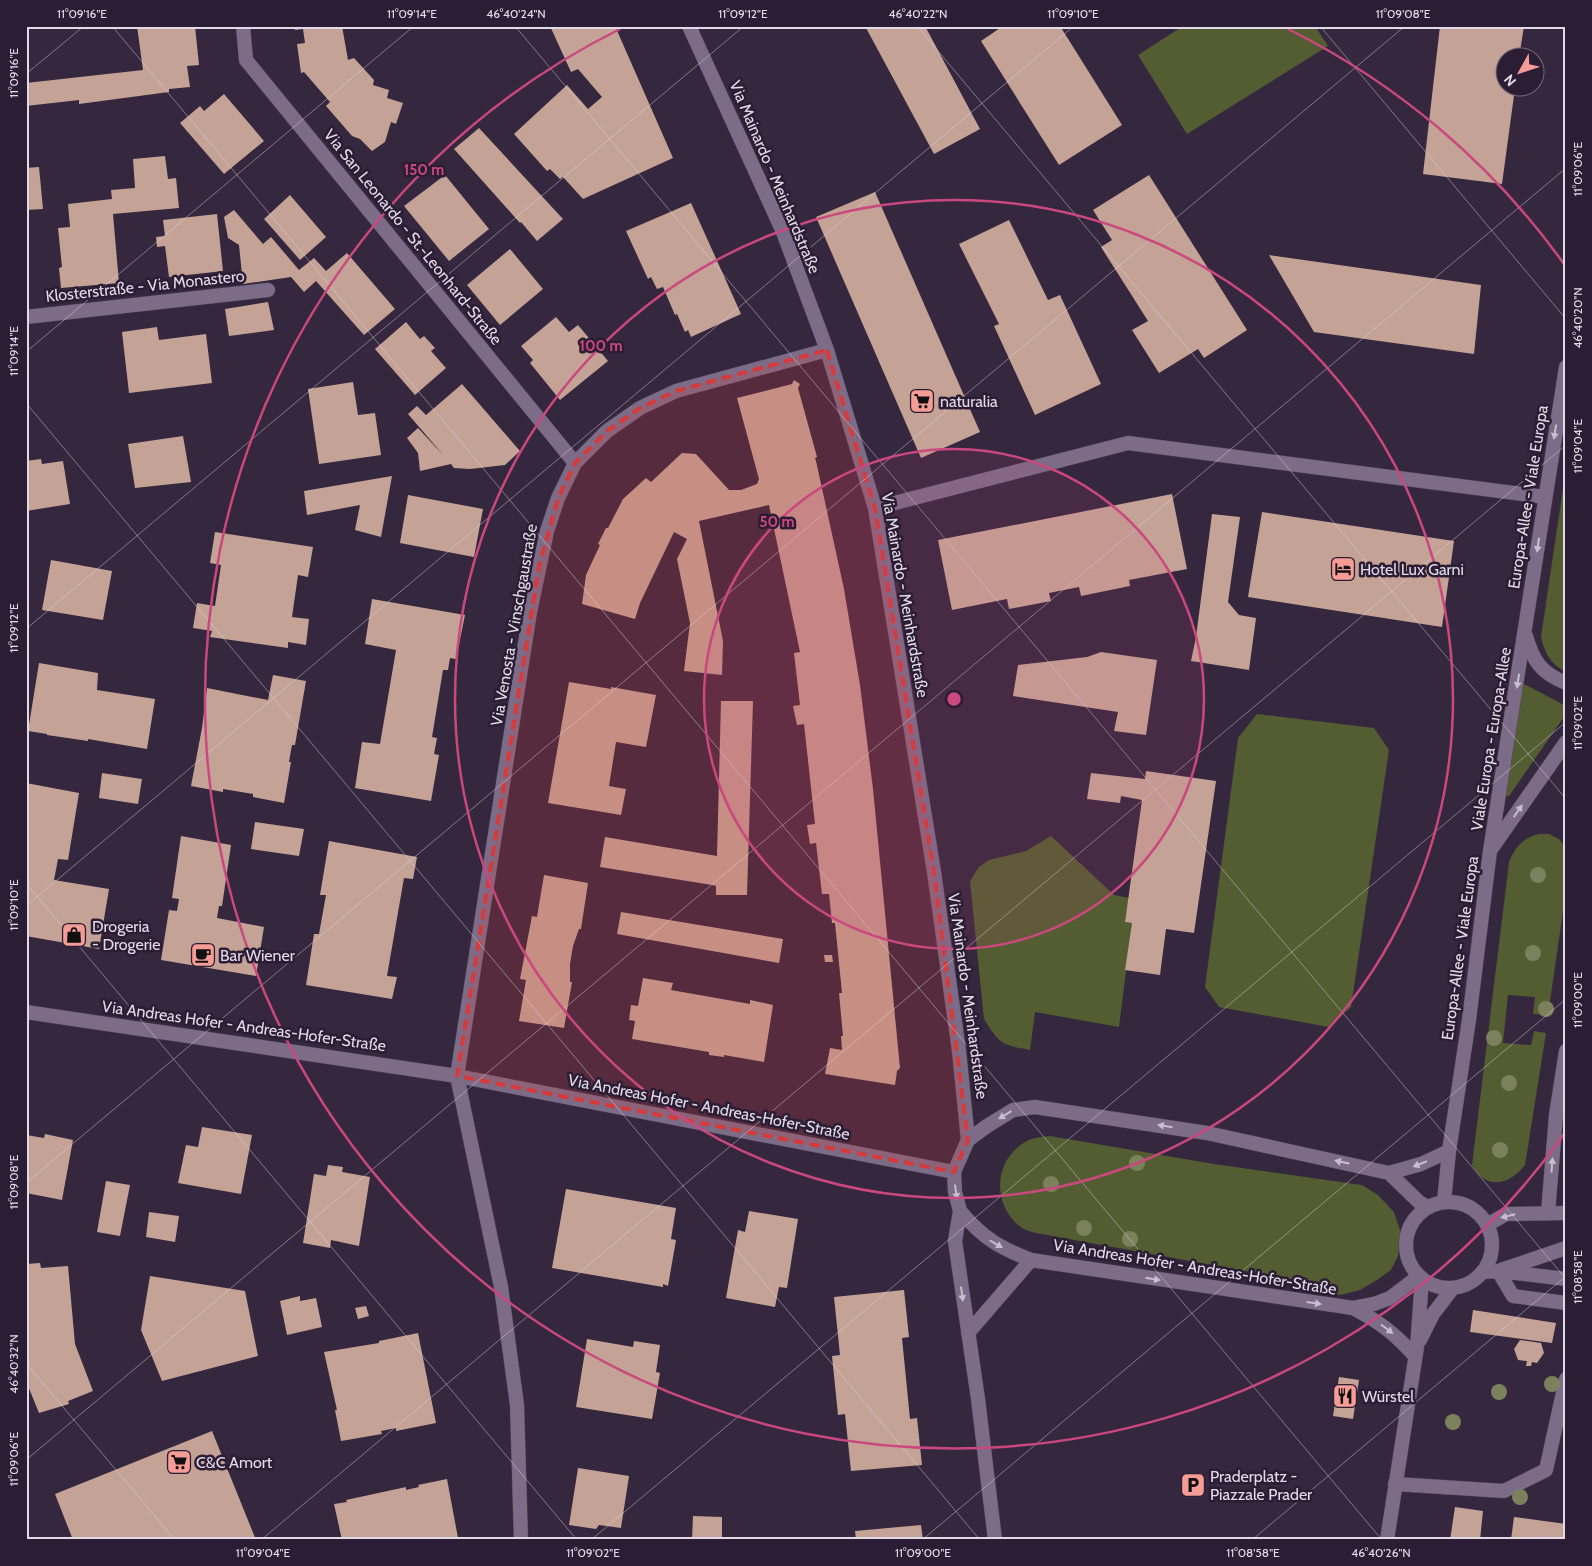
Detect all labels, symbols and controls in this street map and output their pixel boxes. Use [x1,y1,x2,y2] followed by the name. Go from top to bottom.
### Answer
[57,6,107,21] text: 11°09'16"E
[387,6,437,21] text: 11°09'14"E
[486,6,546,21] text: 46°40'24"N
[718,6,768,21] text: 11°09'12"E
[888,6,948,21] text: 46°40'22"N
[1047,6,1099,21] text: 11°09'10"E
[1376,6,1431,21] text: 11°09'08"E
[6,48,21,98] text: 11°09'16"E
[1494,48,1544,98] north arrow
[1500,71,1520,90] text: N
[726,78,824,276] street label: Via Mainardo - Meinhardstraße
[320,125,506,349] street label: Via San Leonardo - St.-Leonhard-Straße
[1570,142,1585,196] text: 11°09'06"E
[404,161,444,179] text: 150 m
[45,266,246,306] street label: Klosterstraße - Via Monastero
[1570,287,1585,349] text: 46°40'20"N
[6,326,21,376] text: 11°09'14"E
[579,337,623,355] text: 100 m
[909,388,935,414] supermarket icon: naturalia
[940,392,998,411] place label: naturalia
[1504,403,1552,590] street label: Europa-Allee - Viale Europa
[1570,419,1585,473] text: 11°09'04"E
[1551,424,1559,440] one-way arrow
[878,491,932,699] street label: Via Mainardo - Meinhardstraße
[759,513,795,531] text: 50 m
[487,522,541,728] street label: Via Venosta - Vinschgaustraße
[1534,538,1542,554] one-way arrow
[1330,556,1356,582] hotel icon: Hotel Lux Garni
[1360,560,1464,579] place label: Hotel Lux Garni
[6,603,21,653] text: 11°09'12"E
[1467,646,1515,832] street label: Viale Europa - Europa-Allee
[1513,674,1521,690] one-way arrow
[945,690,963,708] centre of rings
[1570,696,1585,750] text: 11°09'02"E
[1513,804,1523,818] one-way arrow
[1438,854,1482,1041] street label: Europa-Allee - Viale Europa
[6,879,21,931] text: 11°09'10"E
[944,892,992,1100] street label: Via Mainardo - Meinhardstraße
[92,917,160,954] place label: Drogeria - Drogerie
[61,922,87,948] shop icon: Drogeria - Drogerie
[190,942,216,968] cafe icon: Bar Wiener
[220,946,296,965] place label: Bar Wiener
[1570,972,1585,1028] text: 11°09'00"E
[101,997,387,1055] street label: Via Andreas Hofer - Andreas-Hofer-Straße
[567,1070,851,1144] street label: Via Andreas Hofer - Andreas-Hofer-Straße
[999,1110,1012,1119] one-way arrow
[1156,1122,1172,1130] one-way arrow
[6,1154,21,1209] text: 11°09'08"E
[1548,1157,1556,1173] one-way arrow
[1334,1158,1349,1166] one-way arrow
[1412,1160,1427,1168] one-way arrow
[952,1184,960,1200] one-way arrow
[1500,1212,1516,1220] one-way arrow
[1052,1235,1338,1299] street label: Via Andreas Hofer - Andreas-Hofer-Straße
[989,1239,1002,1248] one-way arrow
[1570,1250,1585,1304] text: 11°08'58"E
[1146,1275,1162,1283] one-way arrow
[959,1286,967,1302] one-way arrow
[1306,1299,1322,1307] one-way arrow
[1380,1323,1393,1334] one-way arrow
[6,1334,21,1394] text: 46°40'32"N
[1332,1383,1358,1409] restaurant icon: Würstel
[1362,1387,1414,1406] place label: Würstel
[6,1432,21,1486] text: 11°09'06"E
[166,1449,192,1475] supermarket icon: C&C Amort
[196,1453,273,1472] place label: C&C Amort
[1210,1467,1313,1504] place label: Praderplatz - Piazzale Prader
[1180,1472,1206,1498] parking icon: Praderplatz - Piazzale Prader
[236,1545,290,1560] text: 11°09'04"E
[566,1545,620,1560] text: 11°09'02"E
[895,1545,951,1560] text: 11°09'00"E
[1226,1545,1280,1560] text: 11°08'58"E
[1351,1545,1411,1560] text: 46°40'26"N

